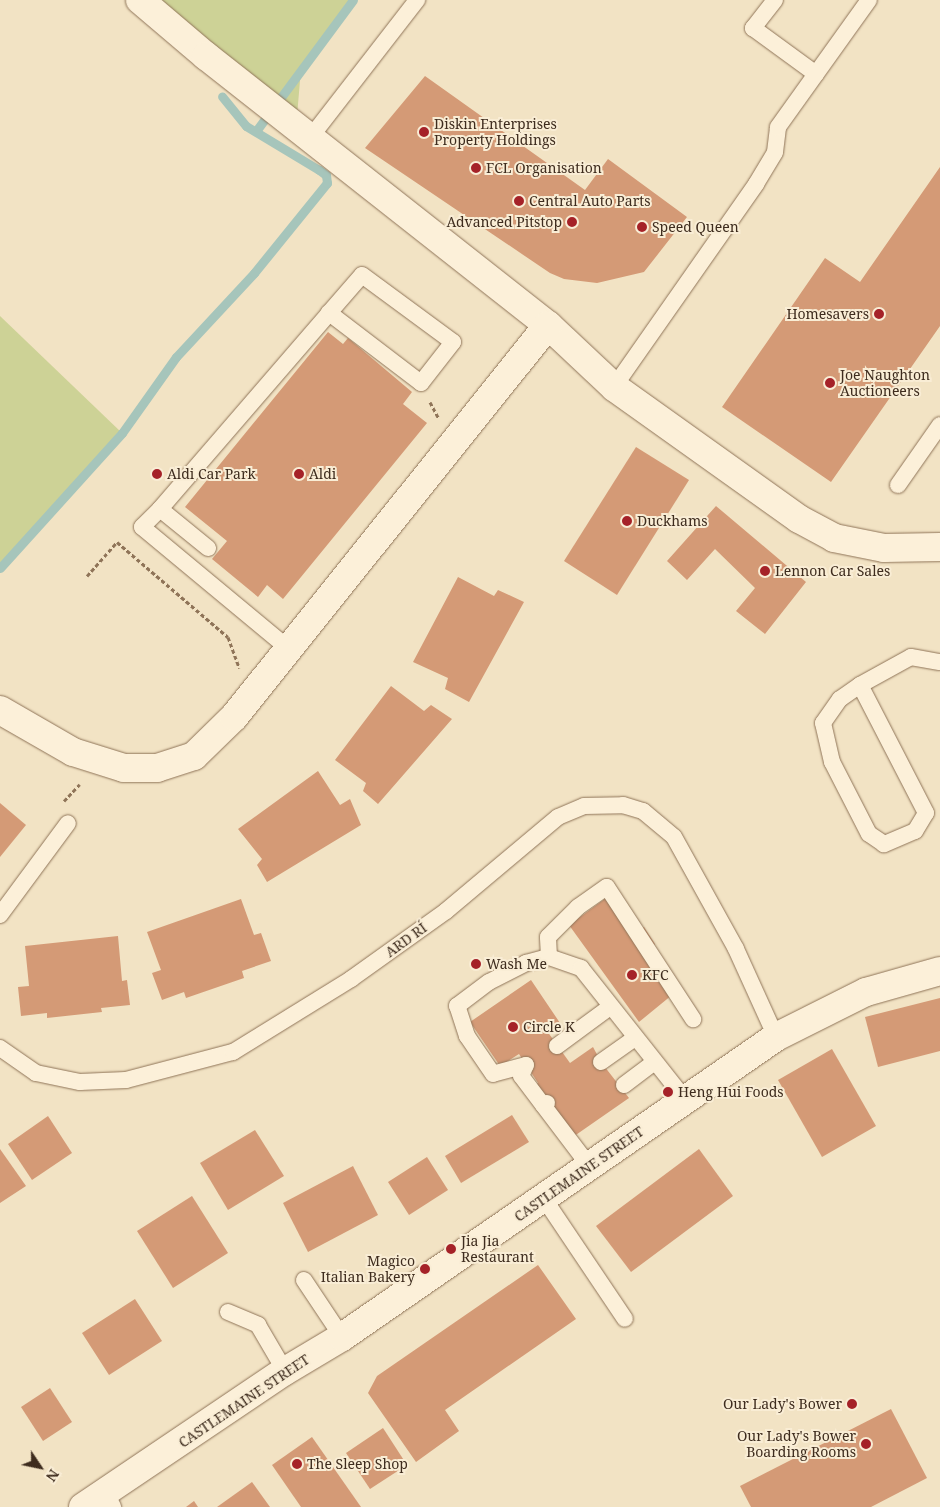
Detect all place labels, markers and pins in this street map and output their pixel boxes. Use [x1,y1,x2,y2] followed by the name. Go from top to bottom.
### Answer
[434,116,557,148] place label: Diskin Enterprises Property Holdings
[418,126,430,138] marker: Diskin Enterprises Property Holdings
[486,160,602,176] place label: FCL Organisation
[470,162,482,174] marker: FCL Organisation
[529,193,651,209] place label: Central Auto Parts
[513,195,525,207] marker: Central Auto Parts
[446,214,562,230] place label: Advanced Pitstop
[566,216,578,228] marker: Advanced Pitstop
[652,219,739,235] place label: Speed Queen
[636,221,648,233] marker: Speed Queen
[786,306,869,322] place label: Homesavers
[873,308,885,320] marker: Homesavers
[840,367,930,400] place label: Joe Naughton Auctioneers
[824,377,836,389] marker: Joe Naughton Auctioneers
[167,466,256,482] place label: Aldi Car Park
[309,466,336,482] place label: Aldi
[151,468,163,480] marker: Aldi Car Park
[293,468,305,480] marker: Aldi
[637,513,707,529] place label: Duckhams
[621,515,633,527] marker: Duckhams
[775,563,890,579] place label: Lennon Car Sales
[759,565,771,577] marker: Lennon Car Sales
[486,956,547,972] place label: Wash Me
[470,958,482,970] marker: Wash Me
[642,967,669,983] place label: KFC
[626,969,638,981] marker: KFC
[523,1019,575,1035] place label: Circle K
[507,1021,519,1033] marker: Circle K
[678,1084,784,1100] place label: Heng Hui Foods
[662,1086,674,1098] marker: Heng Hui Foods
[461,1233,534,1266] place label: Jia Jia Restaurant
[445,1243,457,1255] marker: Jia Jia Restaurant
[321,1253,415,1285] place label: Magico Italian Bakery
[419,1263,431,1275] marker: Magico Italian Bakery
[723,1396,842,1412] place label: Our Lady's Bower
[846,1398,858,1410] marker: Our Lady's Bower
[737,1428,856,1460] place label: Our Lady's Bower Boarding Rooms
[860,1438,872,1450] marker: Our Lady's Bower Boarding Rooms
[307,1456,408,1472] place label: The Sleep Shop
[291,1458,303,1470] marker: The Sleep Shop

